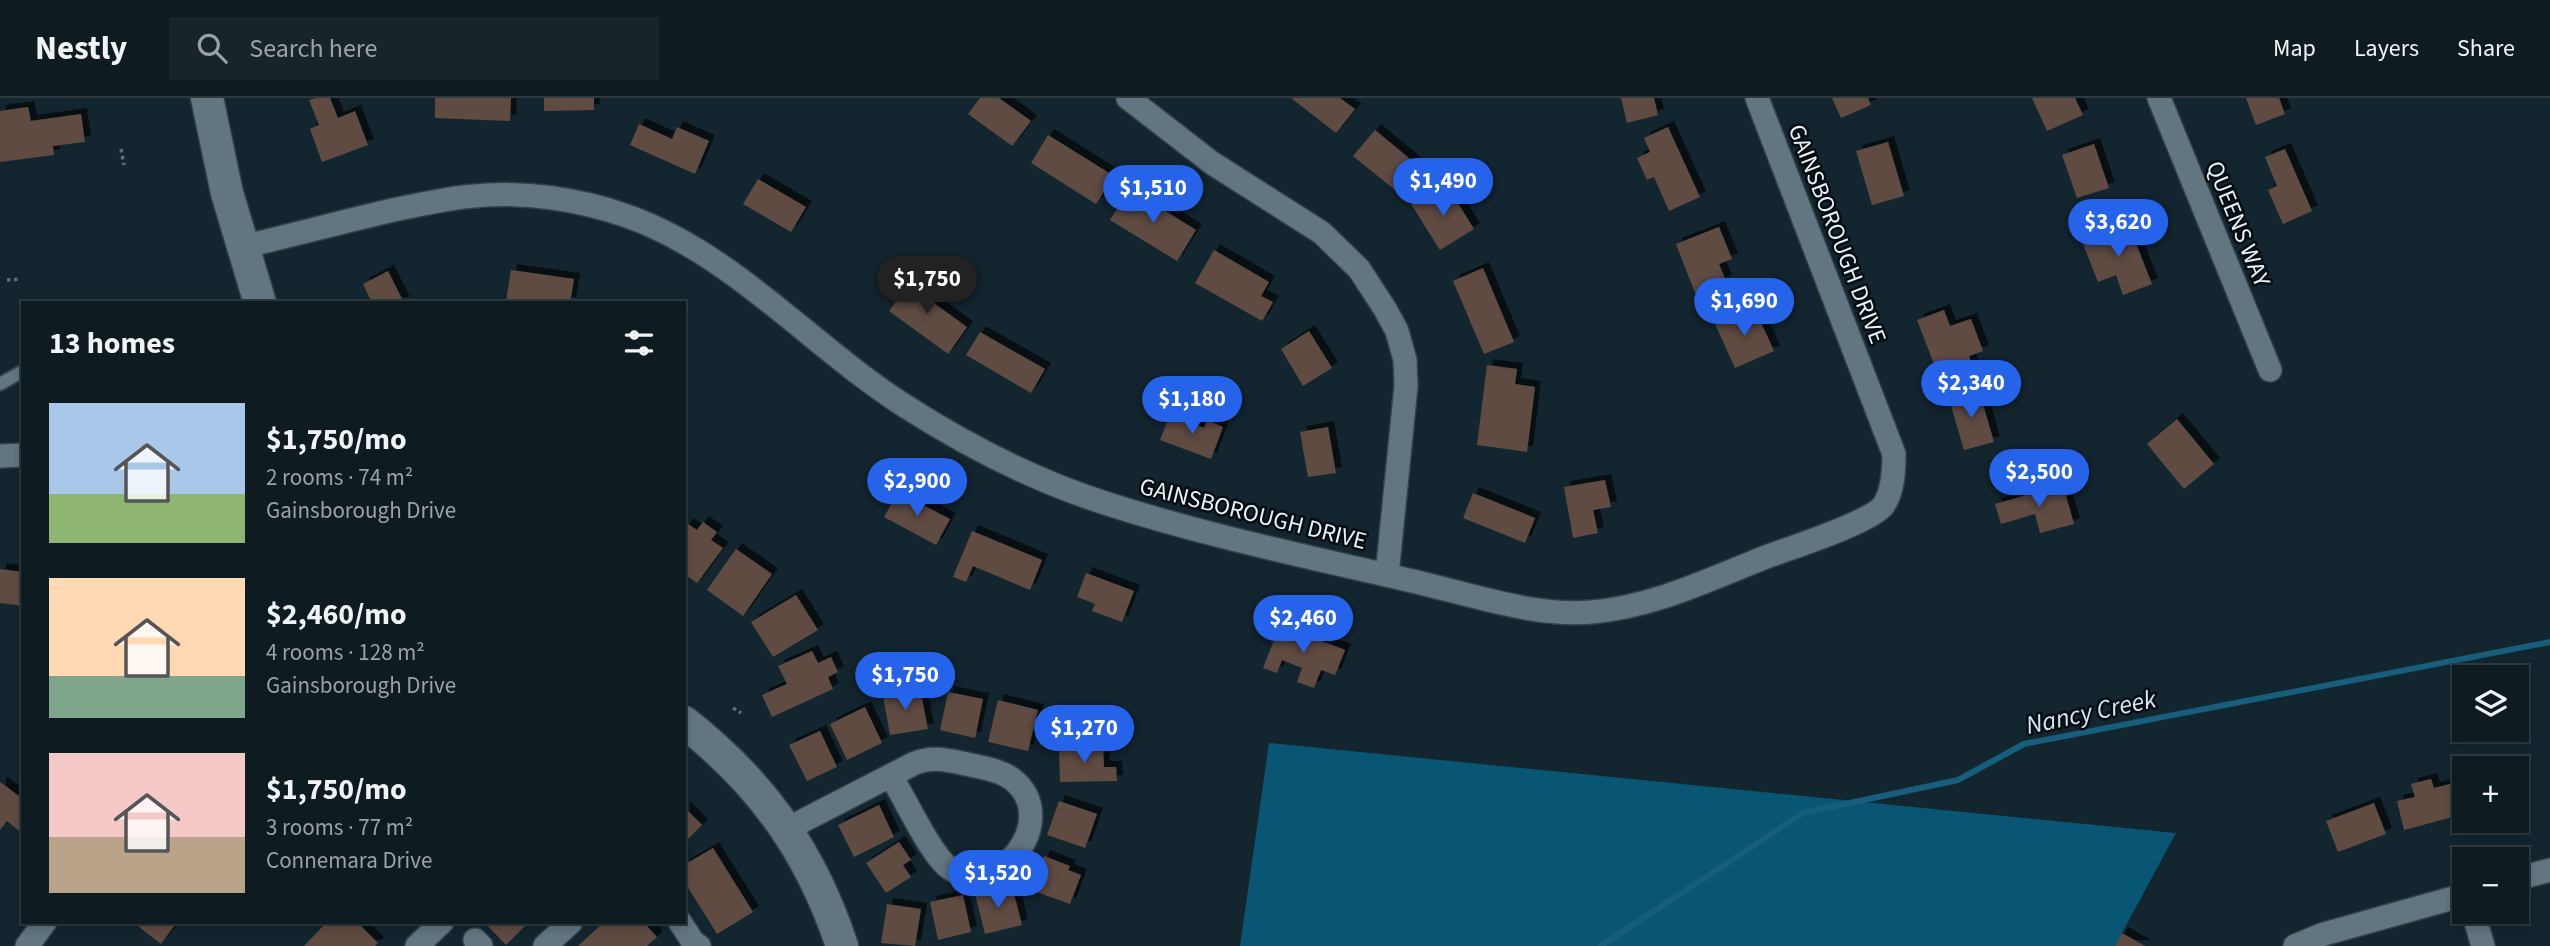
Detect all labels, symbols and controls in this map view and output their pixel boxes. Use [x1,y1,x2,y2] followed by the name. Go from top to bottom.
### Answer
[169,17,659,80] search box
[35,25,127,72] text: Nestly
[193,29,231,67] icon: search
[249,30,377,67] text: Search here
[2273,31,2316,66] text: Map
[2354,31,2419,66] text: Layers
[2457,31,2515,66] text: Share
[1779,119,1895,349] street label: GAINSBOROUGH DRIVE
[2197,156,2279,293] street label: QUEENS WAY
[1386,158,1500,218] pin: $1,490
[1409,164,1477,197] text: $1,490
[1096,166,1210,225] pin: $1,510
[1119,171,1187,204] text: $1,510
[2061,200,2175,259] pin: $3,620
[2084,205,2152,238] text: $3,620
[870,256,984,316] pin: $1,750
[893,262,961,295] text: $1,750
[1687,278,1801,338] pin: $1,690
[1710,284,1778,317] text: $1,690
[49,322,175,365] text: 13 homes
[620,324,658,362] icon: filters
[1914,360,2028,420] pin: $2,340
[1937,366,2005,399] text: $2,340
[1135,376,1249,436] pin: $1,180
[1158,382,1226,415] text: $1,180
[266,418,407,461] text: $1,750/mo
[105,431,189,515] icon: home
[1982,450,2096,509] pin: $2,500
[2005,455,2073,488] text: $2,500
[860,458,974,518] pin: $2,900
[266,461,413,494] text: 2 rooms · 74 m²
[883,464,951,497] text: $2,900
[1136,469,1370,559] street label: GAINSBOROUGH DRIVE
[266,494,456,527] text: Gainsborough Drive
[266,593,407,636] text: $2,460/mo
[1246,596,1360,655] pin: $2,460
[1269,601,1337,634] text: $2,460
[105,606,189,690] icon: home
[266,636,425,669] text: 4 rooms · 128 m²
[848,652,962,712] pin: $1,750
[871,658,939,691] text: $1,750
[2452,665,2529,924] map controls
[2452,665,2529,742] button: layers
[266,669,456,702] text: Gainsborough Drive
[2022,680,2160,744] water label: Nancy Creek
[1027,706,1141,765] pin: $1,270
[1050,711,1118,744] text: $1,270
[2452,756,2529,833] button: +
[266,768,407,811] text: $1,750/mo
[105,781,189,865] icon: home
[266,811,413,844] text: 3 rooms · 77 m²
[266,844,432,877] text: Connemara Drive
[2452,847,2529,924] button: −
[941,850,1055,910] pin: $1,520
[964,856,1032,889] text: $1,520

